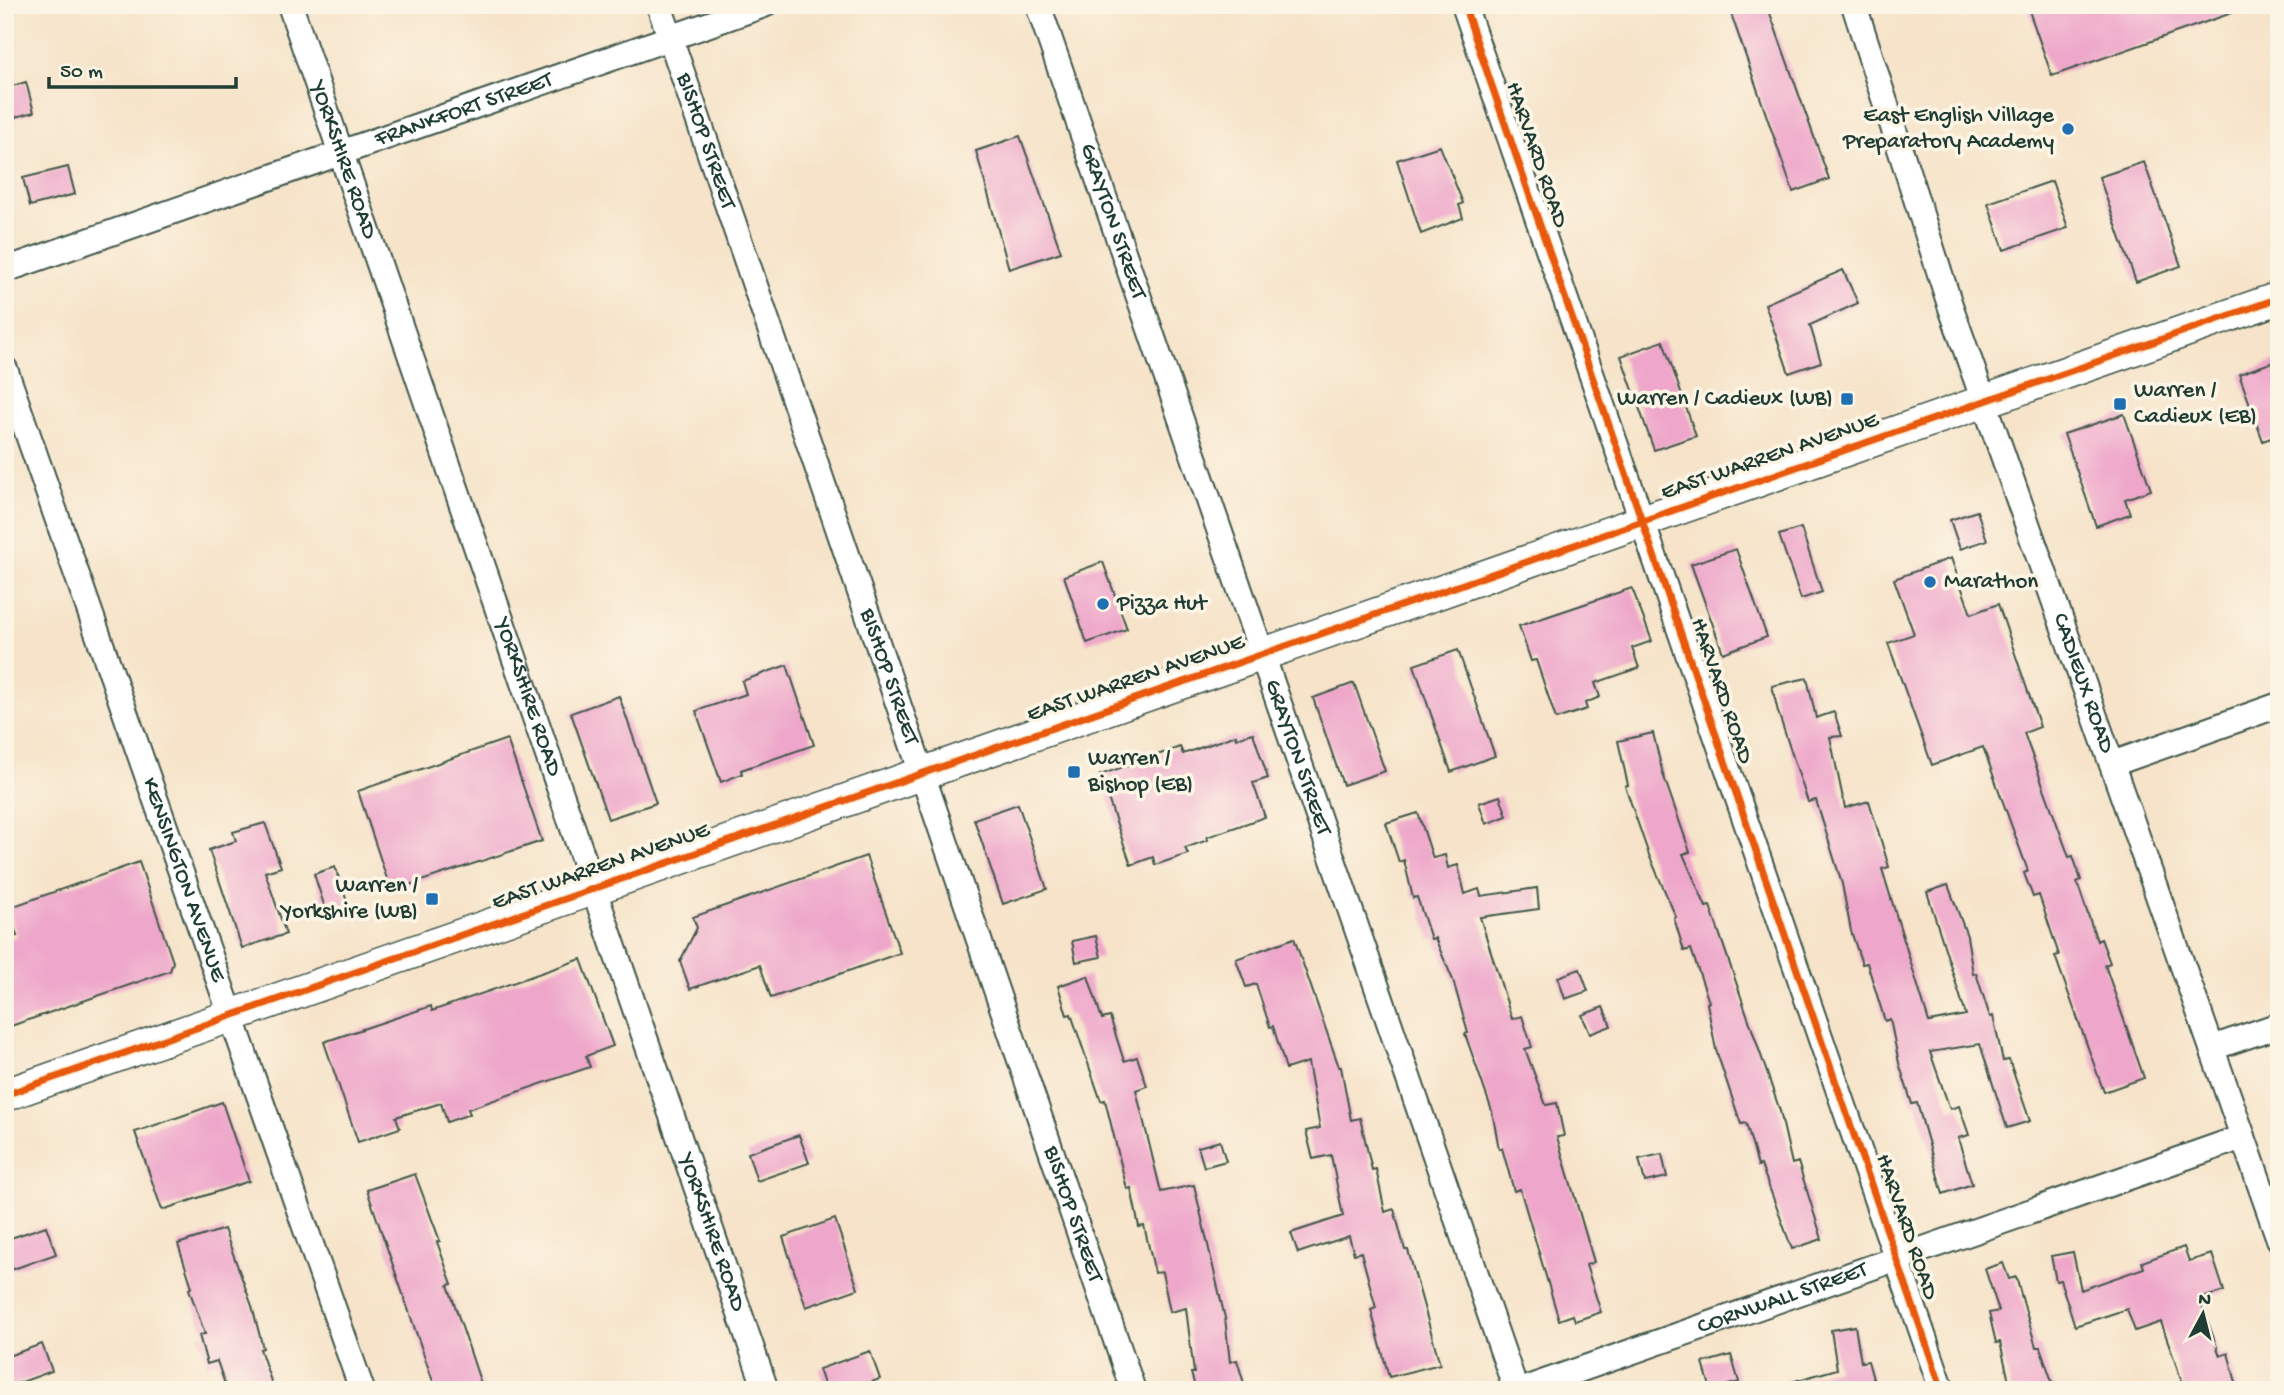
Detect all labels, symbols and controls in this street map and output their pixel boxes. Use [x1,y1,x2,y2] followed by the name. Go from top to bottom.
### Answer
[49,46,236,90] scale bar
[60,61,103,86] text: 50 m
[371,66,557,154] street label: FRANKFORT STREET
[669,69,742,214] street label: BISHOP STREET
[303,76,383,243] street label: YORKSHIRE ROAD
[1498,79,1574,232] street label: HARVARD ROAD
[1842,103,2055,156] place label: East English Village Preparatory Academy
[2060,121,2076,137] marker: East English Village Preparatory Academy
[1073,140,1152,304] street label: GRAYTON STREET
[2134,378,2257,431] place label: Warren / Cadieux (EB)
[1617,386,1833,413] place label: Warren / Cadieux (WB)
[1839,391,1855,407] marker: Warren / Cadieux (WB)
[2112,396,2128,412] marker: Warren / Cadieux (EB)
[1658,407,1884,507] street label: EAST WARREN AVENUE
[1944,569,2038,596] place label: Marathon
[1922,574,1938,590] marker: Marathon
[1116,591,1208,618] place label: Pizza Hut
[1095,596,1111,612] marker: Pizza Hut
[853,604,925,750] street label: BISHOP STREET
[2046,610,2121,758] street label: CADIEUX ROAD
[488,613,568,781] street label: YORKSHIRE ROAD
[1683,615,1759,768] street label: HARVARD ROAD
[1024,629,1250,729] street label: EAST WARREN AVENUE
[1258,676,1337,840] street label: GRAYTON STREET
[1087,746,1193,799] place label: Warren / Bishop (EB)
[1066,764,1082,780] marker: Warren / Bishop (EB)
[135,774,232,987] street label: KENSINGTON AVENUE
[489,817,715,917] street label: EAST WARREN AVENUE
[279,873,418,926] place label: Warren / Yorkshire (WB)
[424,891,440,907] marker: Warren / Yorkshire (WB)
[1037,1142,1109,1287] street label: BISHOP STREET
[672,1148,752,1316] street label: YORKSHIRE ROAD
[1868,1151,1944,1304] street label: HARVARD ROAD
[1694,1256,1872,1341] street label: CORNWALL STREET
[2168,1280,2238,1350] north arrow
[2197,1288,2212,1313] text: N

